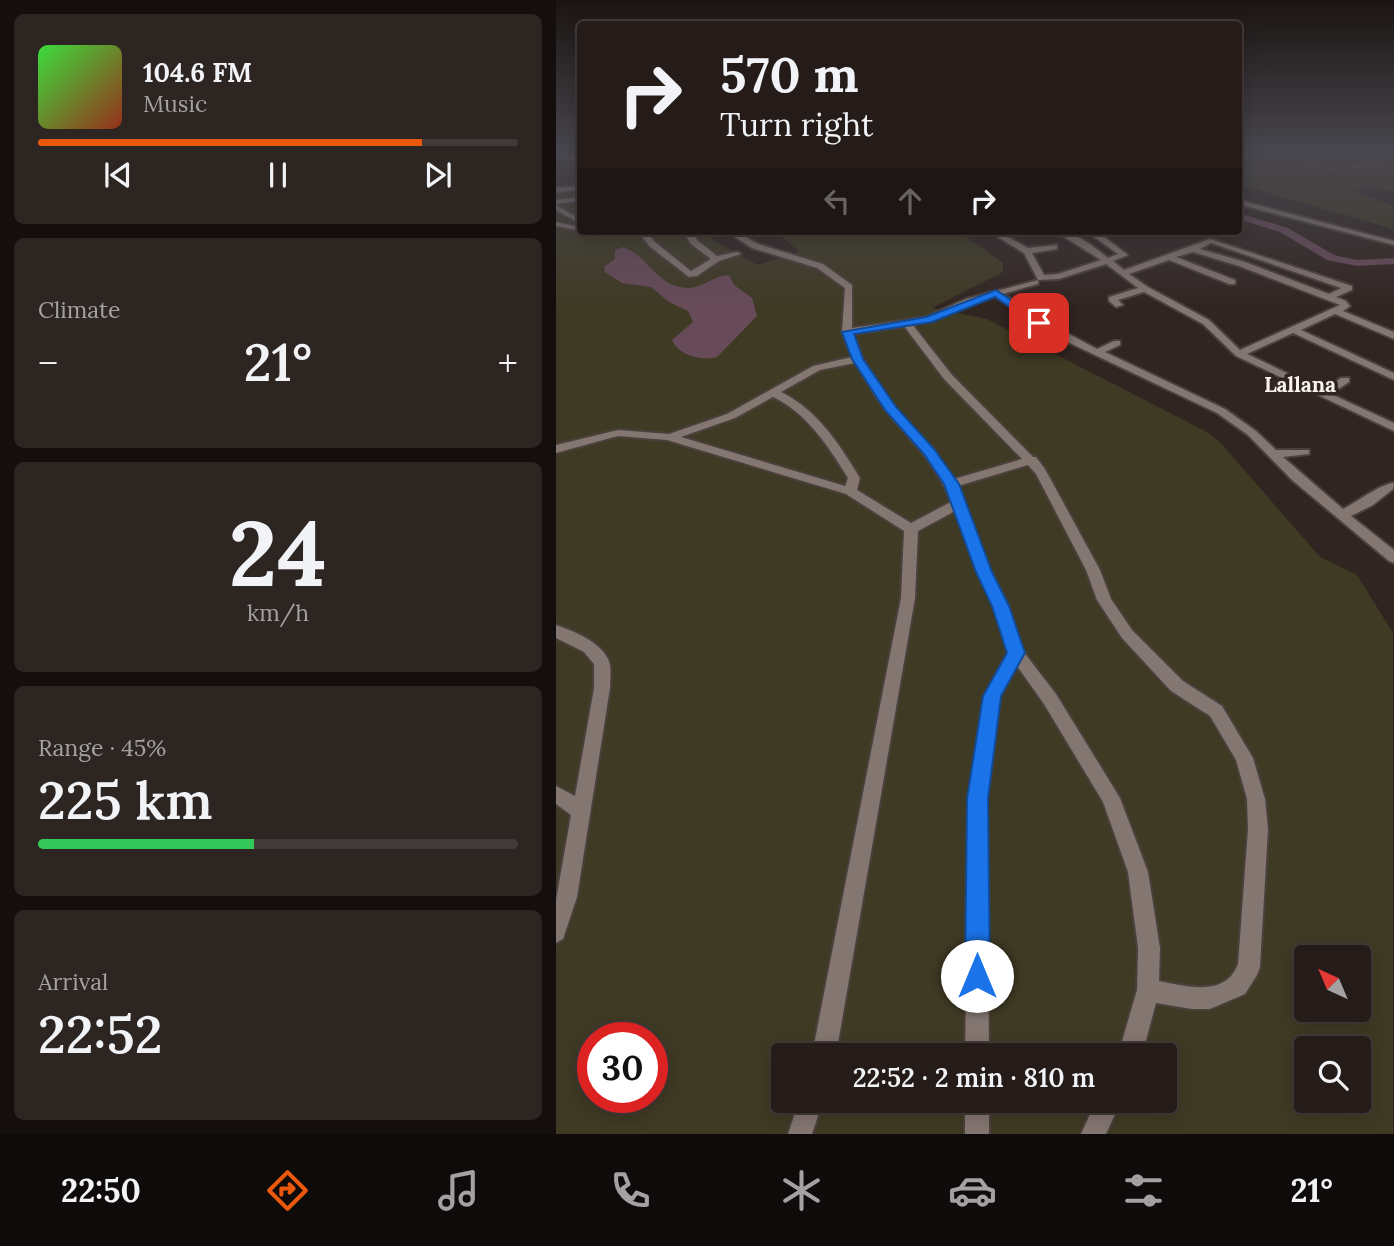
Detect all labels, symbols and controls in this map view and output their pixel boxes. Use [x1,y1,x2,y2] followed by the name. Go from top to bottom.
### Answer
[720,43,859,105] text: 570 m
[605,49,696,140] icon: right
[143,56,252,89] text: 104.6 FM
[143,89,207,118] text: Music
[720,104,873,145] text: Turn right
[99,156,137,194] icon: previous
[259,156,297,194] icon: pause
[419,156,457,194] icon: next
[818,182,856,220] icon: left
[891,182,929,220] icon: ahead
[964,182,1002,220] icon: right
[1009,293,1069,353] pin
[38,295,120,324] text: Climate
[1020,304,1058,342] icon: arrive
[244,329,312,395] text: 21°
[38,339,58,387] text: −
[498,339,518,387] text: +
[1264,371,1336,398] district label: Lallana
[229,494,327,611] text: 24
[247,598,309,627] text: km/h
[38,733,166,762] text: Range · 45%
[38,767,213,833] text: 225 km
[940,939,1014,1013] position arrow
[1294,945,1372,1022] north arrow
[1294,945,1371,1113] map controls
[38,967,108,996] text: Arrival
[38,1001,163,1067] text: 22:52
[577,1022,668,1113] speed limit sign: 30
[1294,1036,1371,1113] button: search
[853,1061,1095,1094] text: 22:52 · 2 min · 810 m
[263,1166,312,1215] icon: directions
[434,1166,483,1215] icon: music
[606,1166,655,1215] icon: phone
[777,1166,826,1215] icon: climate
[948,1166,997,1215] icon: car
[1119,1166,1168,1215] icon: filters
[61,1170,141,1211] text: 22:50
[1291,1170,1333,1211] text: 21°

